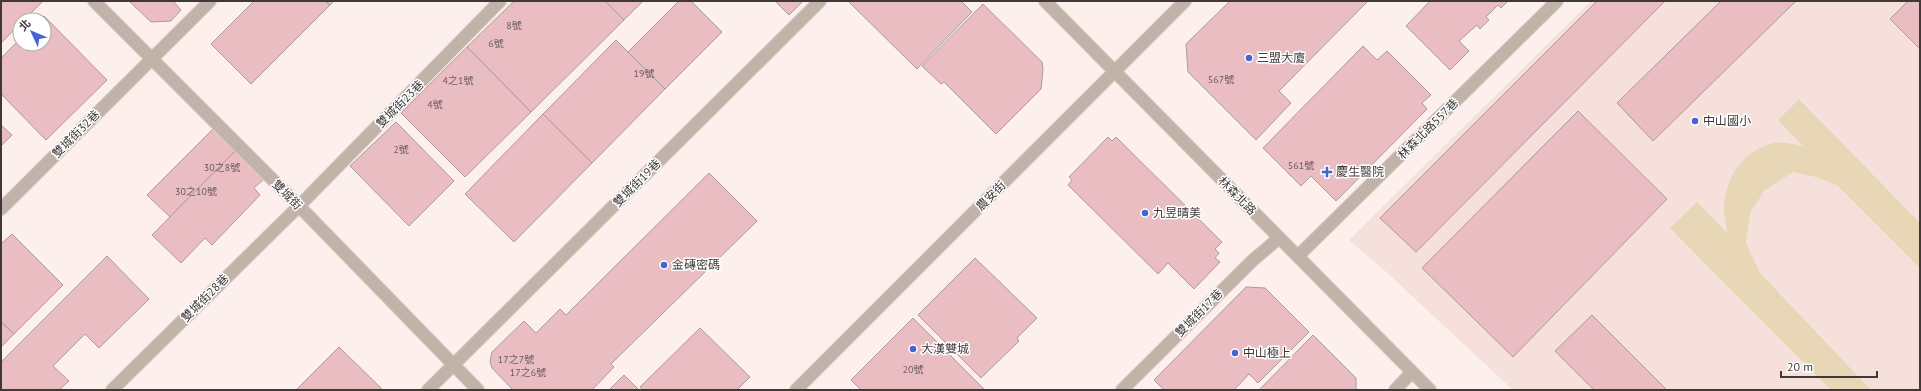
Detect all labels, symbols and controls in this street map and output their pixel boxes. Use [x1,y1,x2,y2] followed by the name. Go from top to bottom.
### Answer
[12,12,52,52] north arrow
[16,16,34,34] text: 北
[506,19,522,32] house number: 8號
[488,37,504,50] house number: 6號
[1257,50,1305,65] place label: 三盟大廈
[1244,53,1254,63] marker: 三盟大廈
[634,67,654,80] house number: 19號
[1208,73,1234,86] house number: 567號
[443,74,473,87] house number: 4之1號
[373,77,427,131] street label: 雙城街23巷
[1394,95,1461,162] street label: 林森北路557巷
[427,98,443,111] house number: 4號
[49,107,103,161] street label: 雙城街32巷
[1703,113,1751,128] place label: 中山國小
[1690,116,1700,126] marker: 中山國小
[393,143,409,156] house number: 2號
[610,156,664,210] street label: 雙城街19巷
[1288,159,1314,172] house number: 561號
[204,161,240,174] house number: 30之8號
[1336,164,1384,179] place label: 慶生醫院
[1321,166,1333,178] marker: 慶生醫院
[1215,173,1260,218] street label: 林森北路
[269,177,305,213] street label: 雙城街
[973,178,1009,214] street label: 農安街
[175,185,217,198] house number: 30之10號
[1153,205,1201,220] place label: 九昱晴美
[1140,208,1150,218] marker: 九昱晴美
[672,257,720,272] place label: 金磚密碼
[659,260,669,270] marker: 金磚密碼
[178,271,232,325] street label: 雙城街28巷
[1172,286,1226,340] street label: 雙城街17巷
[921,341,969,356] place label: 大漢雙城
[908,344,918,354] marker: 大漢雙城
[1243,345,1291,360] place label: 中山極上
[1230,348,1240,358] marker: 中山極上
[498,353,534,366] house number: 17之7號
[1781,353,1877,379] scale bar
[1787,359,1813,374] text: 20 m
[903,363,923,376] house number: 20號
[510,366,546,379] house number: 17之6號

